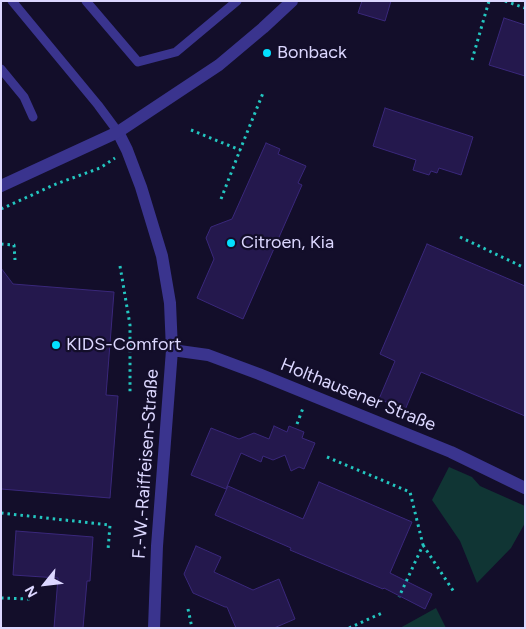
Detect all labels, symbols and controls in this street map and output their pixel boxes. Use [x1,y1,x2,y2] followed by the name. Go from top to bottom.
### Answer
[277,42,347,64] place label: Bonback
[261,47,273,59] marker: Bonback
[241,232,334,254] place label: Citroen, Kia
[225,237,237,249] marker: Citroen, Kia
[66,334,181,356] place label: KIDS-Comfort
[50,339,62,351] marker: KIDS-Comfort
[277,354,439,436] street label: Holthausener Straße
[129,368,163,560] street label: F.-W.-Raiffeisen-Straße
[20,559,70,609] north arrow
[21,583,42,600] text: N

